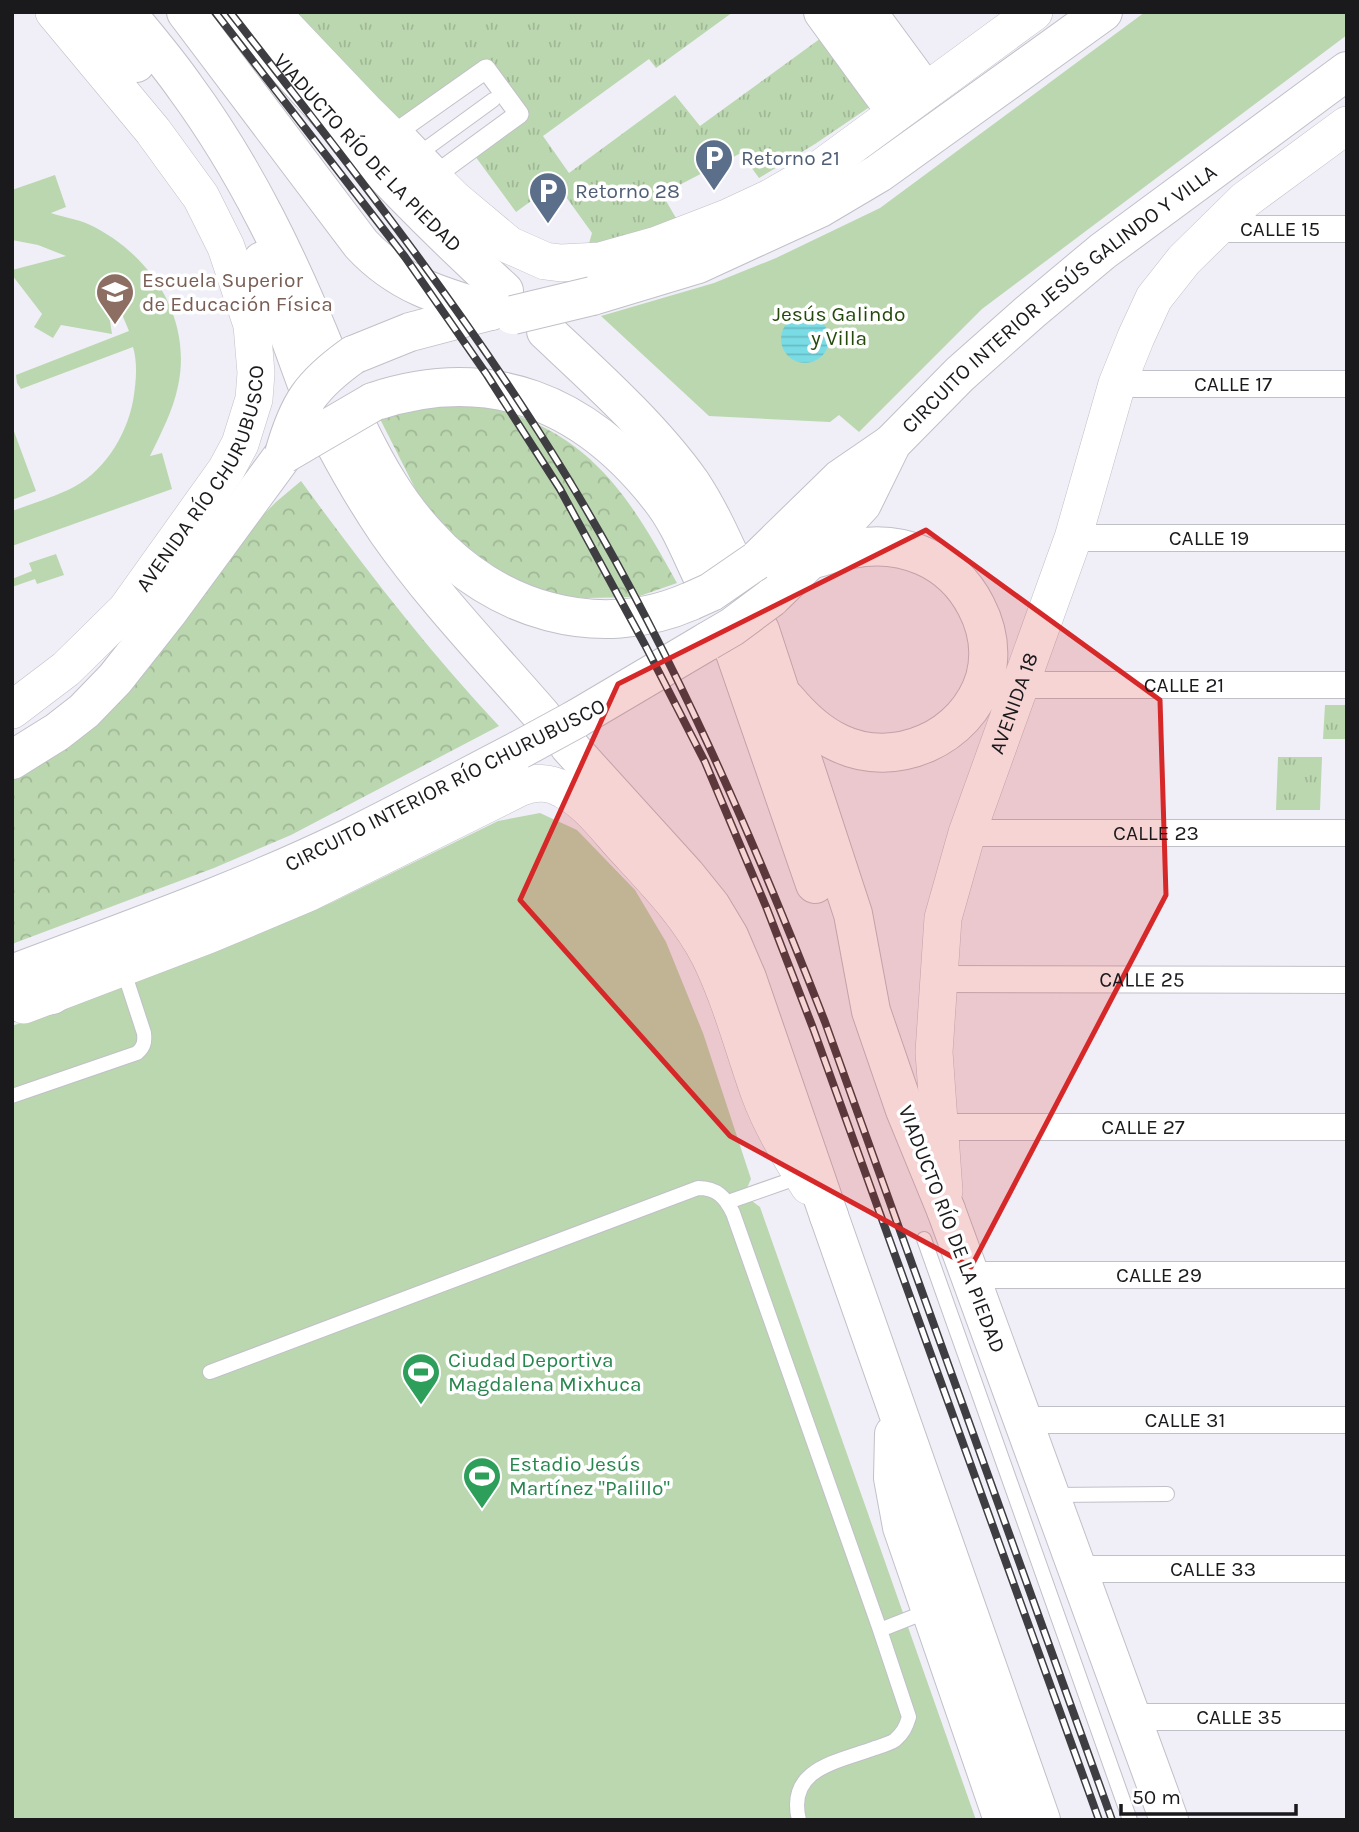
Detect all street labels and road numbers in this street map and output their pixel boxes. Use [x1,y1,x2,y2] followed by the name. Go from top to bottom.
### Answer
[269,48,467,257] street label: VIADUCTO RÍO DE LA PIEDAD
[897,159,1221,438] street label: CIRCUITO INTERIOR JESÚS GALINDO Y VILLA
[1240,217,1320,241] street label: CALLE 15
[131,364,268,596] street label: AVENIDA RÍO CHURUBUSCO
[1194,372,1272,396] street label: CALLE 17
[1169,526,1249,550] street label: CALLE 19
[984,649,1043,757] street label: AVENIDA 18
[1144,673,1224,697] street label: CALLE 21
[281,693,609,877] street label: CIRCUITO INTERIOR RÍO CHURUBUSCO
[1113,821,1199,845] street label: CALLE 23
[1099,967,1185,992] street label: CALLE 25
[894,1102,1010,1356] street label: VIADUCTO RÍO DE LA PIEDAD
[1101,1115,1185,1139] street label: CALLE 27
[1116,1263,1202,1287] street label: CALLE 29
[1145,1408,1225,1432] street label: CALLE 31
[1170,1557,1256,1581] street label: CALLE 33
[1196,1705,1282,1729] street label: CALLE 35

